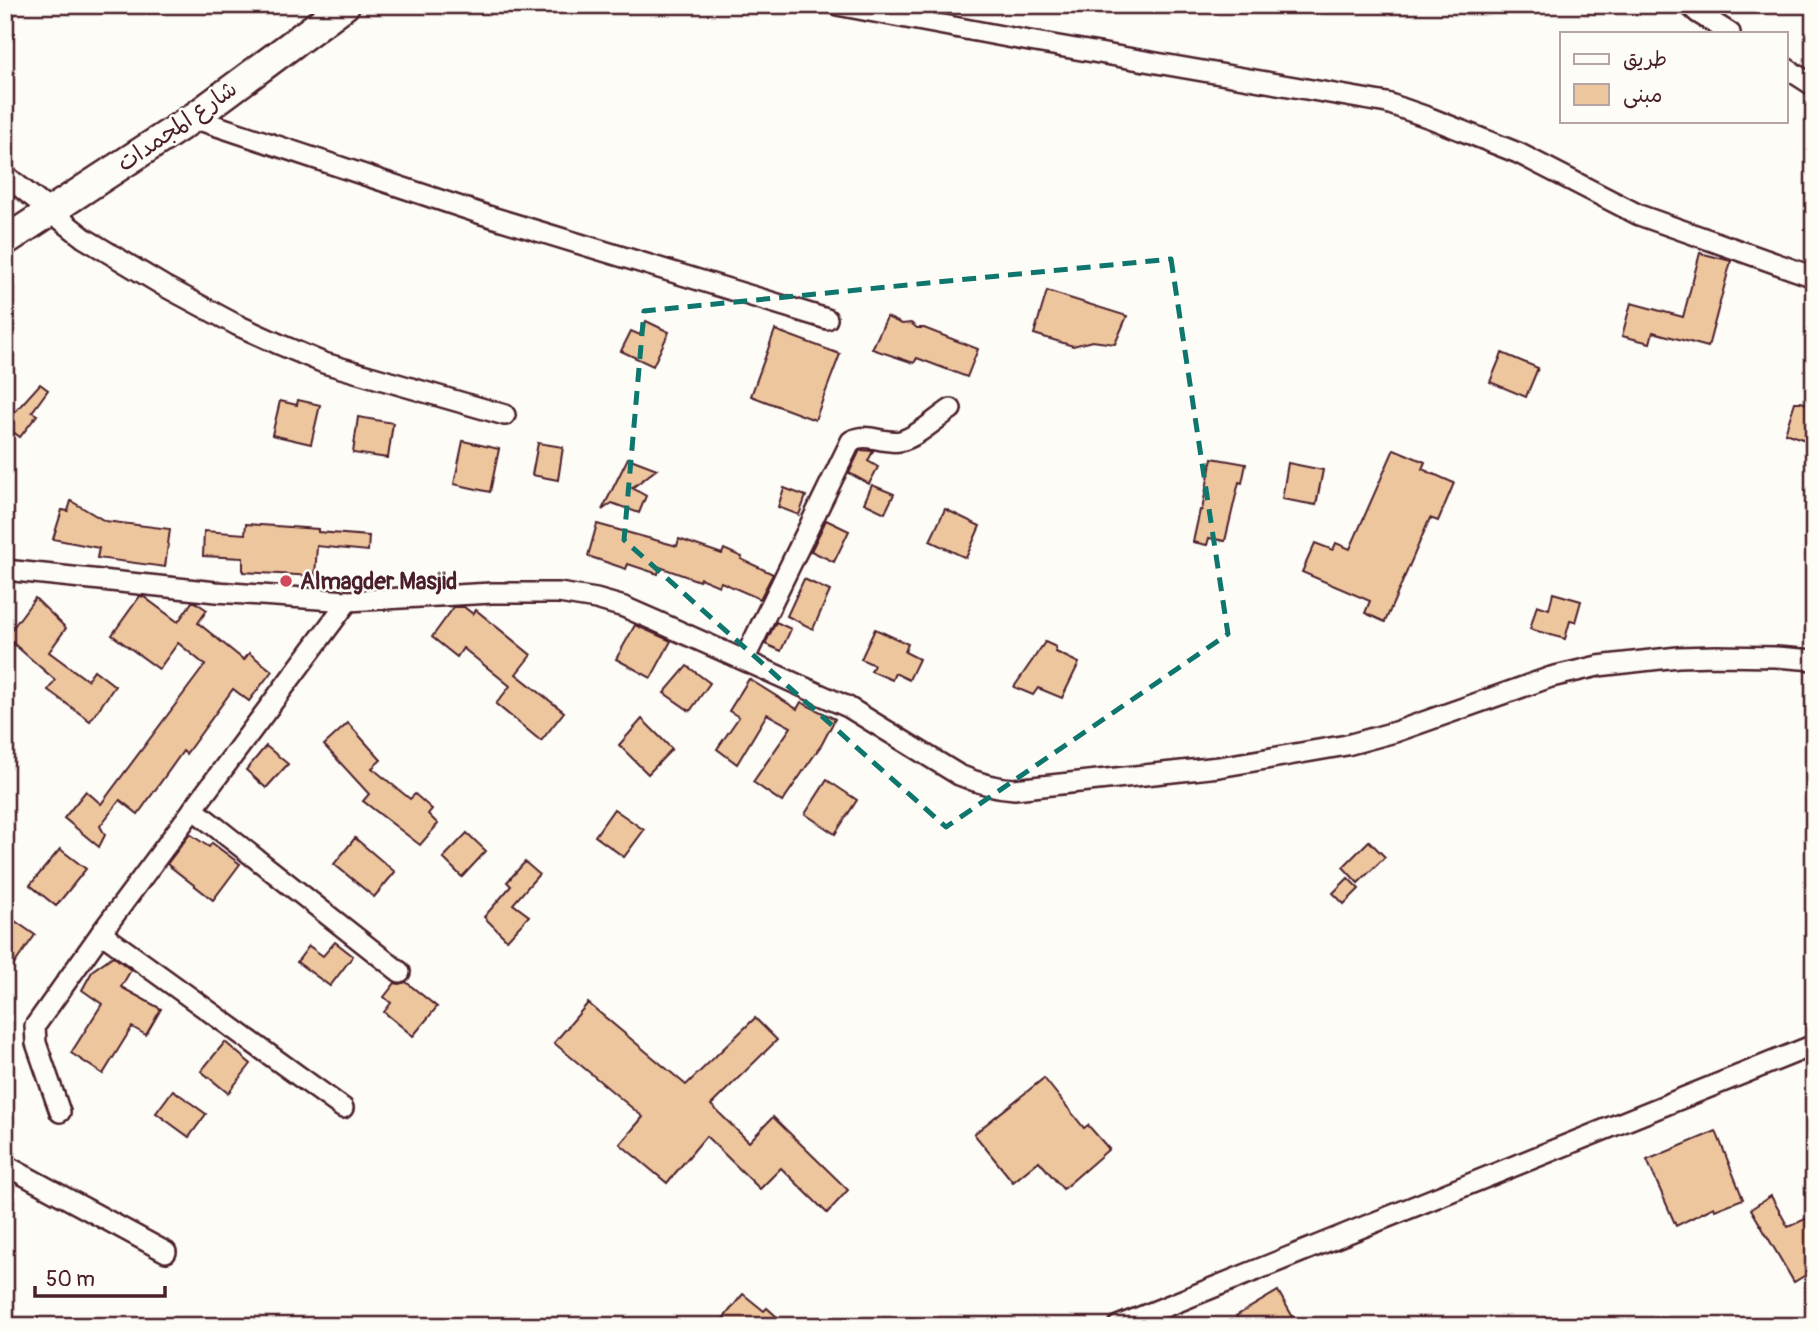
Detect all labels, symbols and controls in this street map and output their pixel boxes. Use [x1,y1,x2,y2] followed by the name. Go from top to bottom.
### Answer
[1560,32,1787,122] legend
[1623,46,1667,73] text: طريق
[111,74,243,179] street label: شارع المجمدات
[1623,82,1662,109] text: مبنى
[300,567,457,596] place label: Almagder Masjid
[278,573,294,589] marker: Almagder Masjid
[35,1254,164,1298] scale bar
[46,1266,95,1293] text: 50 m

